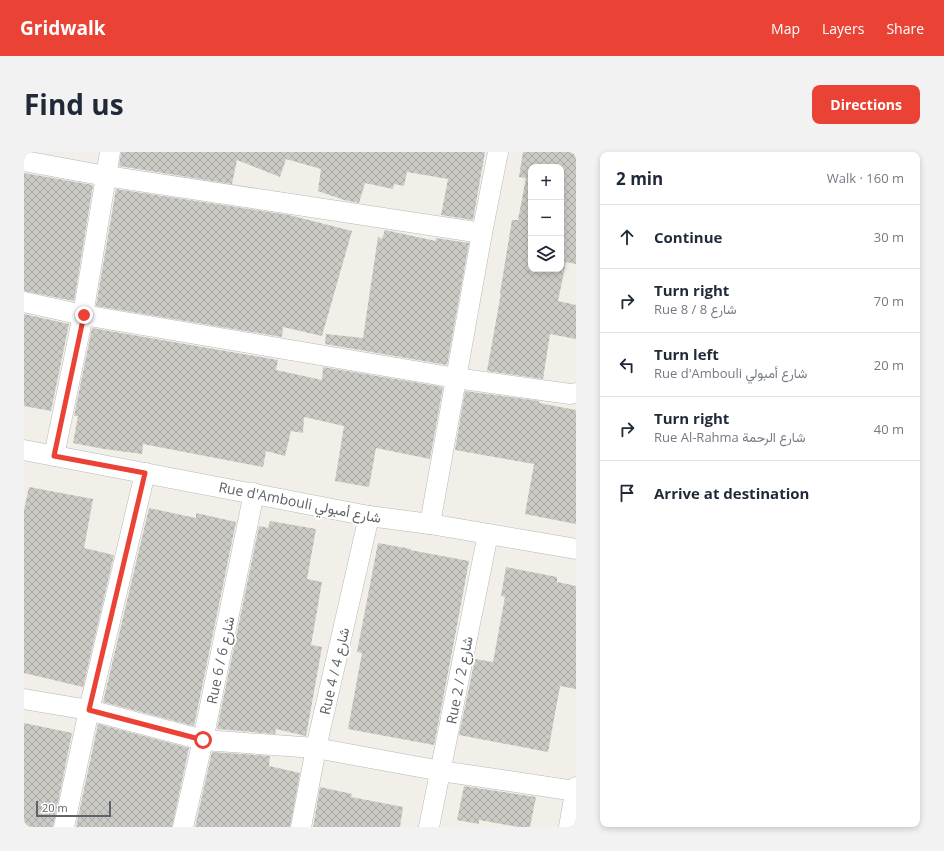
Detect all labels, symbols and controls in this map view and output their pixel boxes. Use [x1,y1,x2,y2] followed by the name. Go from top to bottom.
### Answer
[20,15,106,41] text: Gridwalk
[771,19,800,38] text: Map
[822,19,864,38] text: Layers
[886,19,924,38] text: Share
[24,85,124,123] text: Find us
[812,85,920,124] button: Directions
[528,164,564,272] map controls
[528,164,564,200] button: +
[616,167,663,190] text: 2 min
[827,169,904,187] text: Walk · 160 m
[528,200,564,236] button: −
[616,226,638,248] icon: ahead
[654,227,722,247] text: Continue
[874,228,904,246] text: 30 m
[528,236,564,272] button: layers
[654,280,729,300] text: Turn right
[616,290,638,312] icon: right
[874,292,904,310] text: 70 m
[654,300,737,318] text: Rue 8 / شارع 8
[75,306,93,324] route end
[654,344,719,364] text: Turn left
[616,354,638,376] icon: left
[874,356,904,374] text: 20 m
[654,364,807,382] text: Rue d'Ambouli شارع أمبولي
[654,408,729,428] text: Turn right
[616,418,638,440] icon: right
[874,420,904,438] text: 40 m
[654,428,805,446] text: Rue Al-Rahma شارع الرحمة
[217,477,383,530] street label: Rue d'Ambouli شارع أمبولي
[616,482,638,504] icon: arrive
[654,483,809,503] text: Arrive at destination
[201,615,240,706] street label: Rue 6 / شارع 6
[315,626,355,717] street label: Rue 4 / شارع 4
[441,635,479,726] street label: Rue 2 / شارع 2
[194,731,212,749] route start
[36,799,111,818] scale bar
[42,800,68,815] text: 20 m

